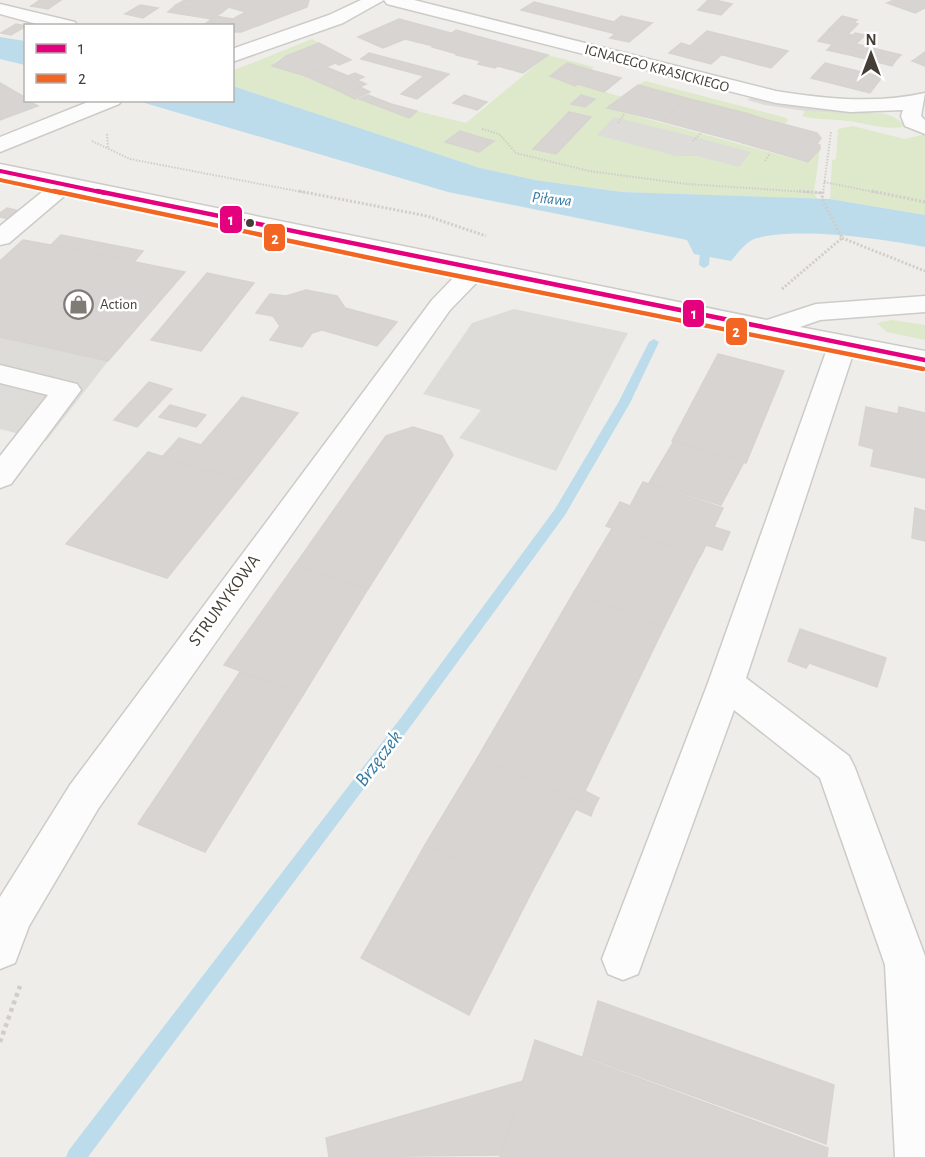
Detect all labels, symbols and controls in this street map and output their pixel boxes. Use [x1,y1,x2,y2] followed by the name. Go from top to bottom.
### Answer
[24,24,234,102] legend
[841,24,901,84] north arrow
[865,32,877,48] text: N
[78,40,84,58] text: 1
[583,42,731,95] street label: IGNACEGO KRASICKIEGO
[78,70,86,88] text: 2
[531,189,573,209] water label: Piława
[219,205,243,234] line badge: 1
[228,212,234,228] text: 1
[244,217,256,229] unlabelled marker
[263,223,286,252] line badge: 2
[271,231,279,247] text: 2
[63,288,95,320] shop icon: Action
[100,297,138,312] place label: Action
[682,299,705,328] line badge: 1
[691,306,697,322] text: 1
[725,317,748,346] line badge: 2
[732,324,740,340] text: 2
[186,551,264,650] street label: STRUMYKOWA
[352,727,406,790] water label: Brzęczek

